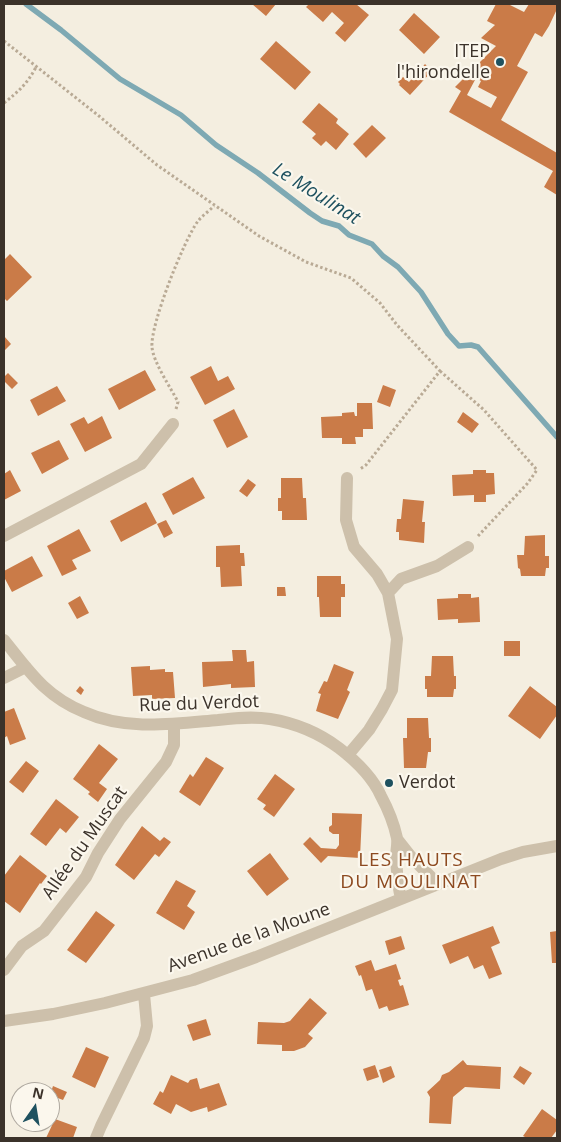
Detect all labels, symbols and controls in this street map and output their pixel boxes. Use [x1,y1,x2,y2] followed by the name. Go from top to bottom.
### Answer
[396,41,490,84] place label: ITEP l'hirondelle
[494,56,506,68] marker: ITEP l'hirondelle
[268,158,364,230] water label: Le Moulinat
[139,691,259,717] street label: Rue du Verdot
[399,772,455,794] place label: Verdot
[383,777,395,789] marker: Verdot
[38,782,132,904] street label: Allée du Muscat
[339,850,483,894] district label: LES HAUTS DU MOULINAT
[165,899,333,977] street label: Avenue de la Moune
[10,1082,60,1132] north arrow
[31,1082,46,1103] text: N

